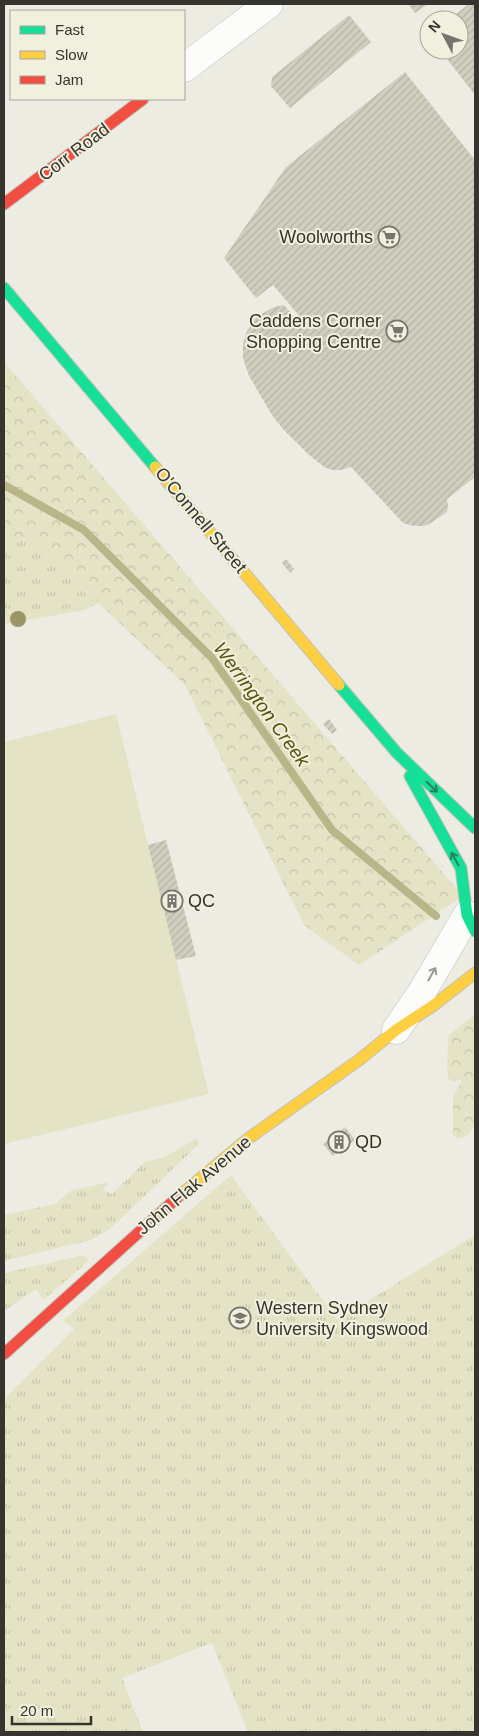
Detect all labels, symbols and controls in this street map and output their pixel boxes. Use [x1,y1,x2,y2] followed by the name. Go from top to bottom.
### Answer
[10,10,185,100] legend
[419,10,469,60] north arrow
[425,17,444,36] text: N
[55,21,85,38] text: Fast
[55,46,88,63] text: Slow
[55,71,83,88] text: Jam
[35,119,113,185] street label: Corr Road
[377,225,401,249] supermarket icon: Woolworths
[279,227,373,247] place label: Woolworths
[246,311,381,352] place label: Caddens Corner Shopping Centre
[385,319,409,343] supermarket icon: Caddens Corner Shopping Centre
[151,463,251,577] street label: O'Connell Street
[209,638,315,772] water label: Werrington Creek
[426,780,438,793] one-way arrow
[450,852,460,867] one-way arrow
[160,889,184,913] building icon: QC
[188,891,215,911] place label: QC
[427,967,437,982] one-way arrow
[327,1130,351,1154] building icon: QD
[133,1131,255,1239] street label: John Flak Avenue
[355,1132,382,1152] place label: QD
[256,1298,428,1339] place label: Western Sydney University Kingswood
[228,1306,252,1330] school or university icon: Western Sydney University Kingswood
[12,1694,91,1726] scale bar
[20,1702,53,1719] text: 20 m

